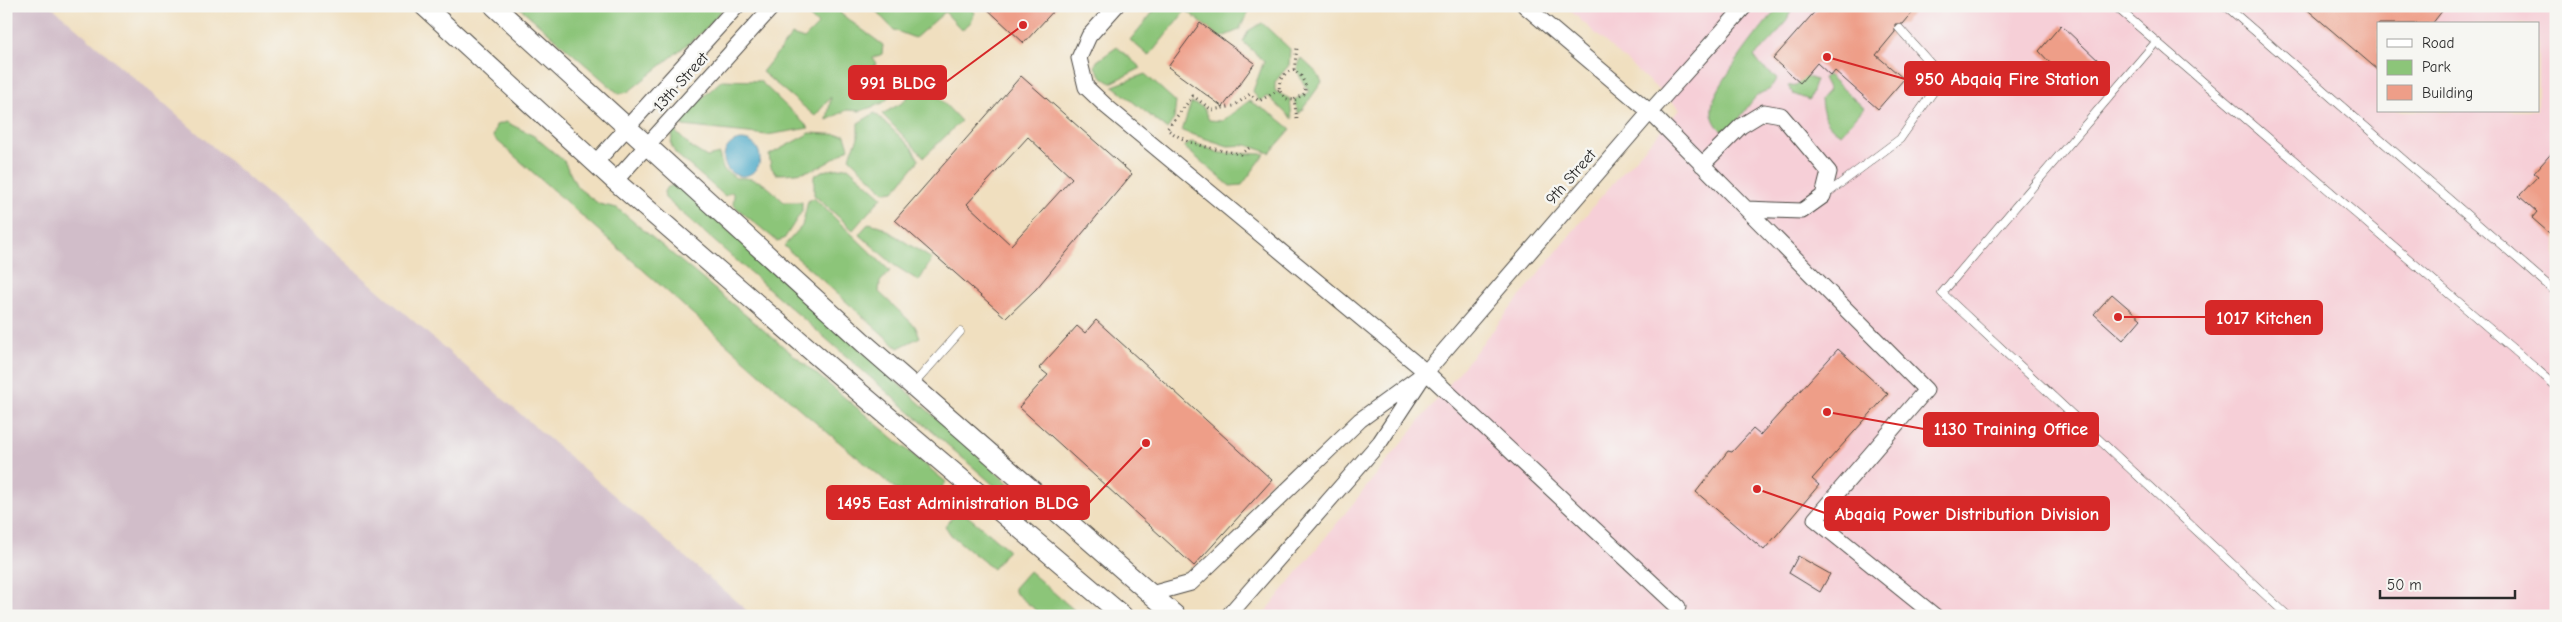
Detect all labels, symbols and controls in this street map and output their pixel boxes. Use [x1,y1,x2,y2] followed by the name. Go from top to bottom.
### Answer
[2377,22,2540,112] legend
[2422,34,2454,52] text: Road
[650,49,712,115] street label: 13th Street
[2422,58,2451,76] text: Park
[1905,62,2109,95] callout: 950 Abqaiq Fire Station
[849,66,946,99] callout: 991 BLDG
[1915,69,2099,90] text: 950 Abqaiq Fire Station
[860,73,937,94] text: 991 BLDG
[2422,84,2473,102] text: Building
[1542,145,1600,208] street label: 9th Street
[2206,301,2322,334] callout: 1017 Kitchen
[2216,308,2312,329] text: 1017 Kitchen
[1924,413,2098,446] callout: 1130 Training Office
[1934,419,2088,440] text: 1130 Training Office
[827,486,1089,519] callout: 1495 East Administration BLDG
[837,493,1079,514] text: 1495 East Administration BLDG
[1825,497,2109,530] callout: Abqaiq Power Distribution Division
[1835,504,2099,525] text: Abqaiq Power Distribution Division
[2380,567,2514,599] scale bar
[2387,576,2422,594] text: 50 m

